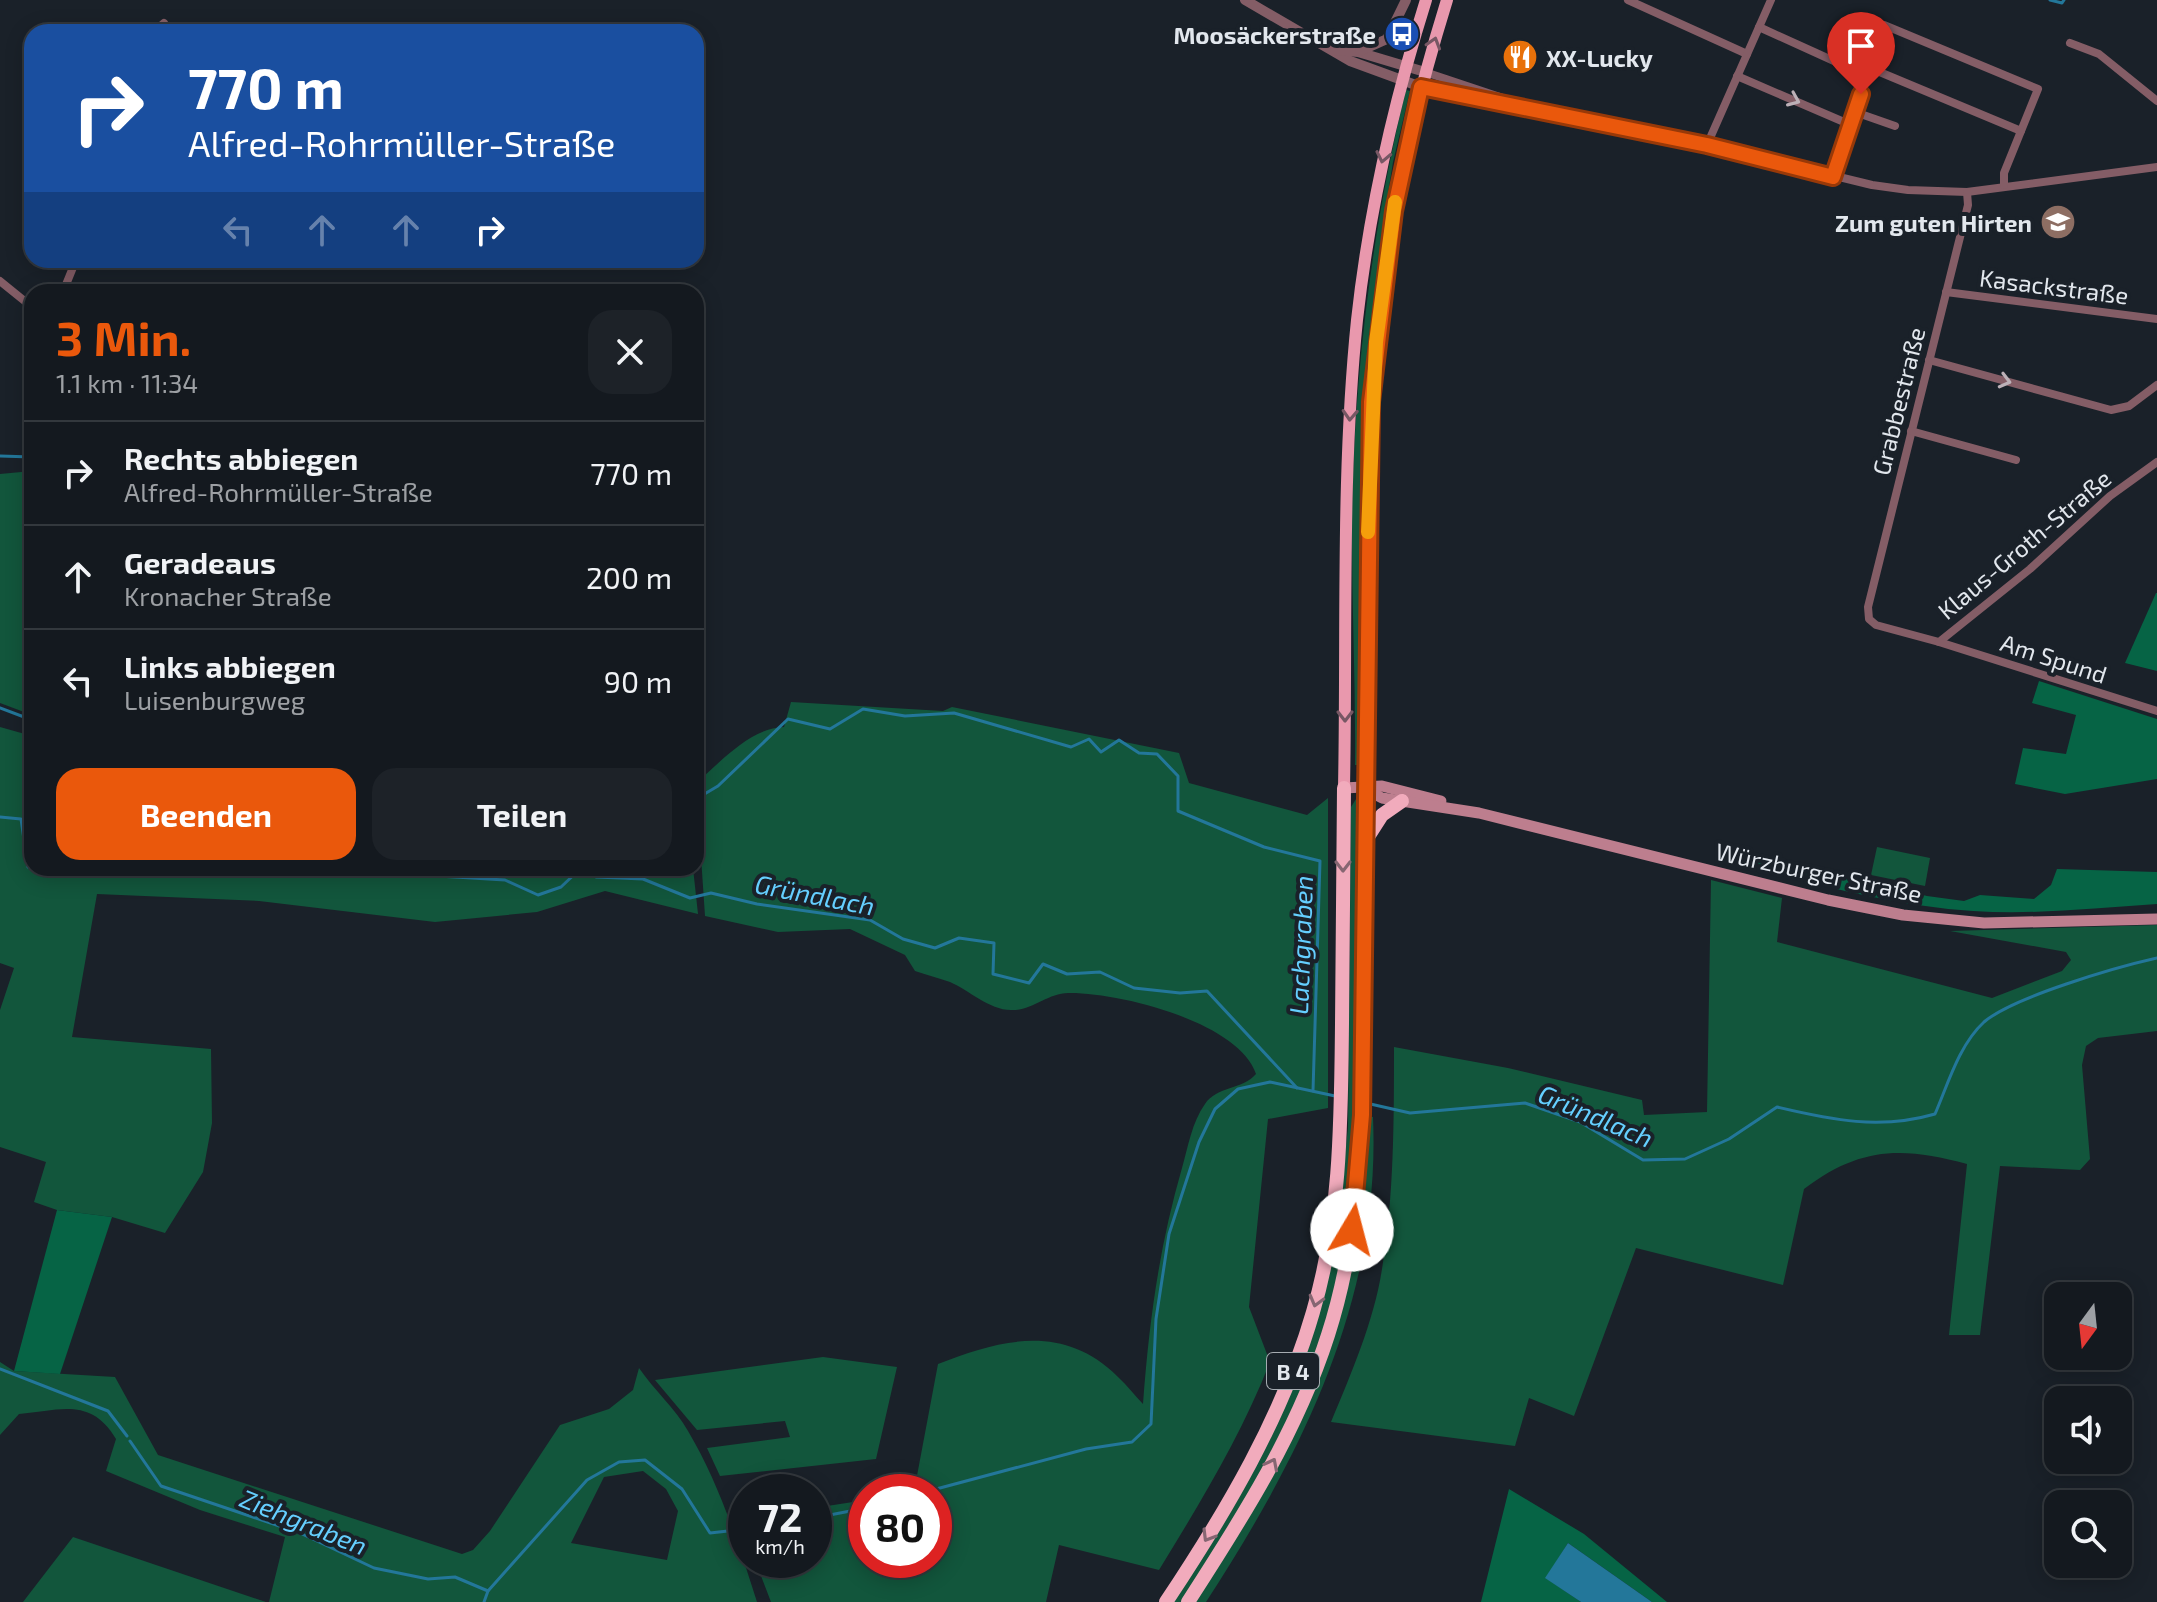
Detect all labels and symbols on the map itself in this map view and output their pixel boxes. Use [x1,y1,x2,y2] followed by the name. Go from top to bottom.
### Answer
[1827,12,1895,94] pin
[1383,15,1421,53] bus stop icon: Moosäckerstraße
[1173,20,1376,49] place label: Moosäckerstraße
[1425,37,1441,51] one-way arrow
[1501,38,1539,76] restaurant icon: XX-Lucky
[1546,43,1653,72] place label: XX-Lucky
[1786,91,1800,107] one-way arrow
[1375,150,1392,164] one-way arrow
[2039,203,2077,241] school or university icon: Zum guten Hirten
[1835,208,2032,237] place label: Zum guten Hirten
[1978,262,2130,310] street label: Kasackstraße
[1866,324,1930,478] street label: Grabbestraße
[1997,372,2011,388] one-way arrow
[1342,409,1359,422] one-way arrow
[1932,463,2116,625] street label: Klaus-Groth-Straße
[1997,627,2111,689] street label: Am Spund
[1336,710,1354,723] one-way arrow
[1713,836,1925,908] street label: Würzburger Straße
[1334,860,1352,873] one-way arrow
[752,867,878,921] water label: Gründlach
[1282,875,1318,1015] water label: Lachgraben
[1534,1077,1658,1153] water label: Gründlach
[1310,1188,1394,1272] position arrow
[2044,1282,2132,1370] north arrow
[1308,1293,1325,1307] one-way arrow
[1267,1353,1319,1389] road number: B 4
[1263,1458,1278,1472] one-way arrow
[848,1474,952,1578] speed limit sign: 80
[236,1482,372,1560] water label: Ziehgraben
[1202,1527,1218,1542] one-way arrow

